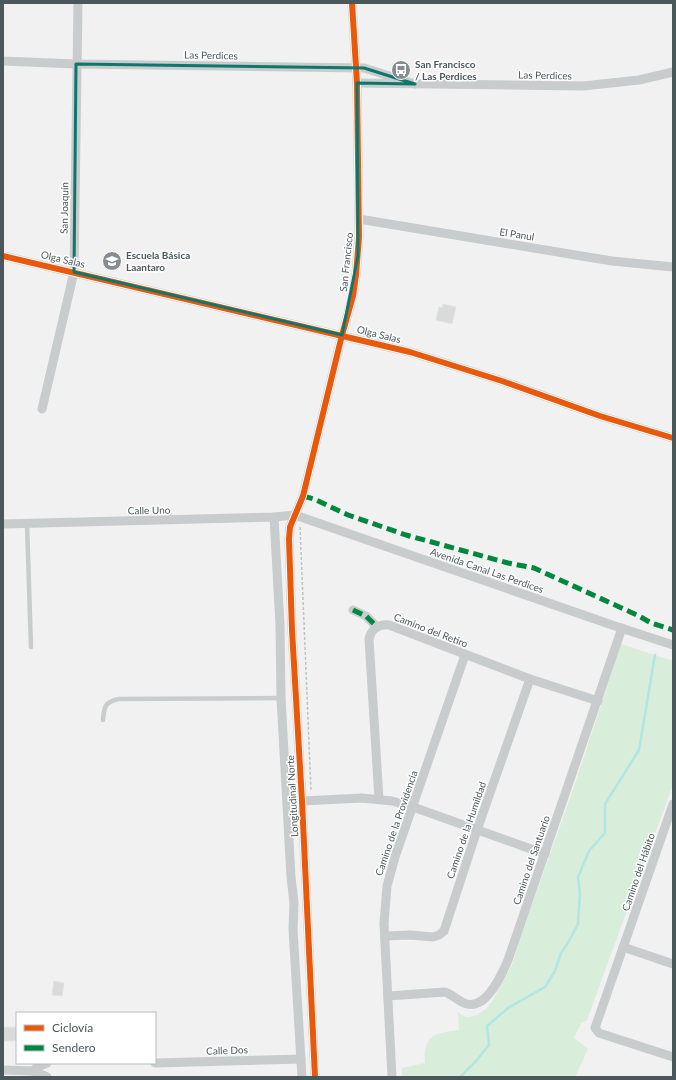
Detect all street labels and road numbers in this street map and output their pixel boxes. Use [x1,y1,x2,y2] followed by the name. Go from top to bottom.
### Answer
[184,49,238,61] street label: Las Perdices
[518,69,572,81] street label: Las Perdices
[58,182,70,234] street label: San Joaquín
[499,225,535,243] street label: El Panul
[337,231,355,292] street label: San Francisco
[40,248,86,270] street label: Olga Salas
[356,323,402,345] street label: Olga Salas
[128,504,171,516] street label: Calle Uno
[429,545,545,595] street label: Avenida Canal Las Perdices
[392,610,470,650] street label: Camino del Retiro
[284,755,300,837] street label: Longitudinal Norte
[372,769,420,877] street label: Camino de la Providencia
[444,780,488,880] street label: Camino de la Humildad
[510,814,552,906] street label: Camino del Santuario
[619,831,657,913] street label: Camino del Hábito
[206,1043,248,1057] street label: Calle Dos

